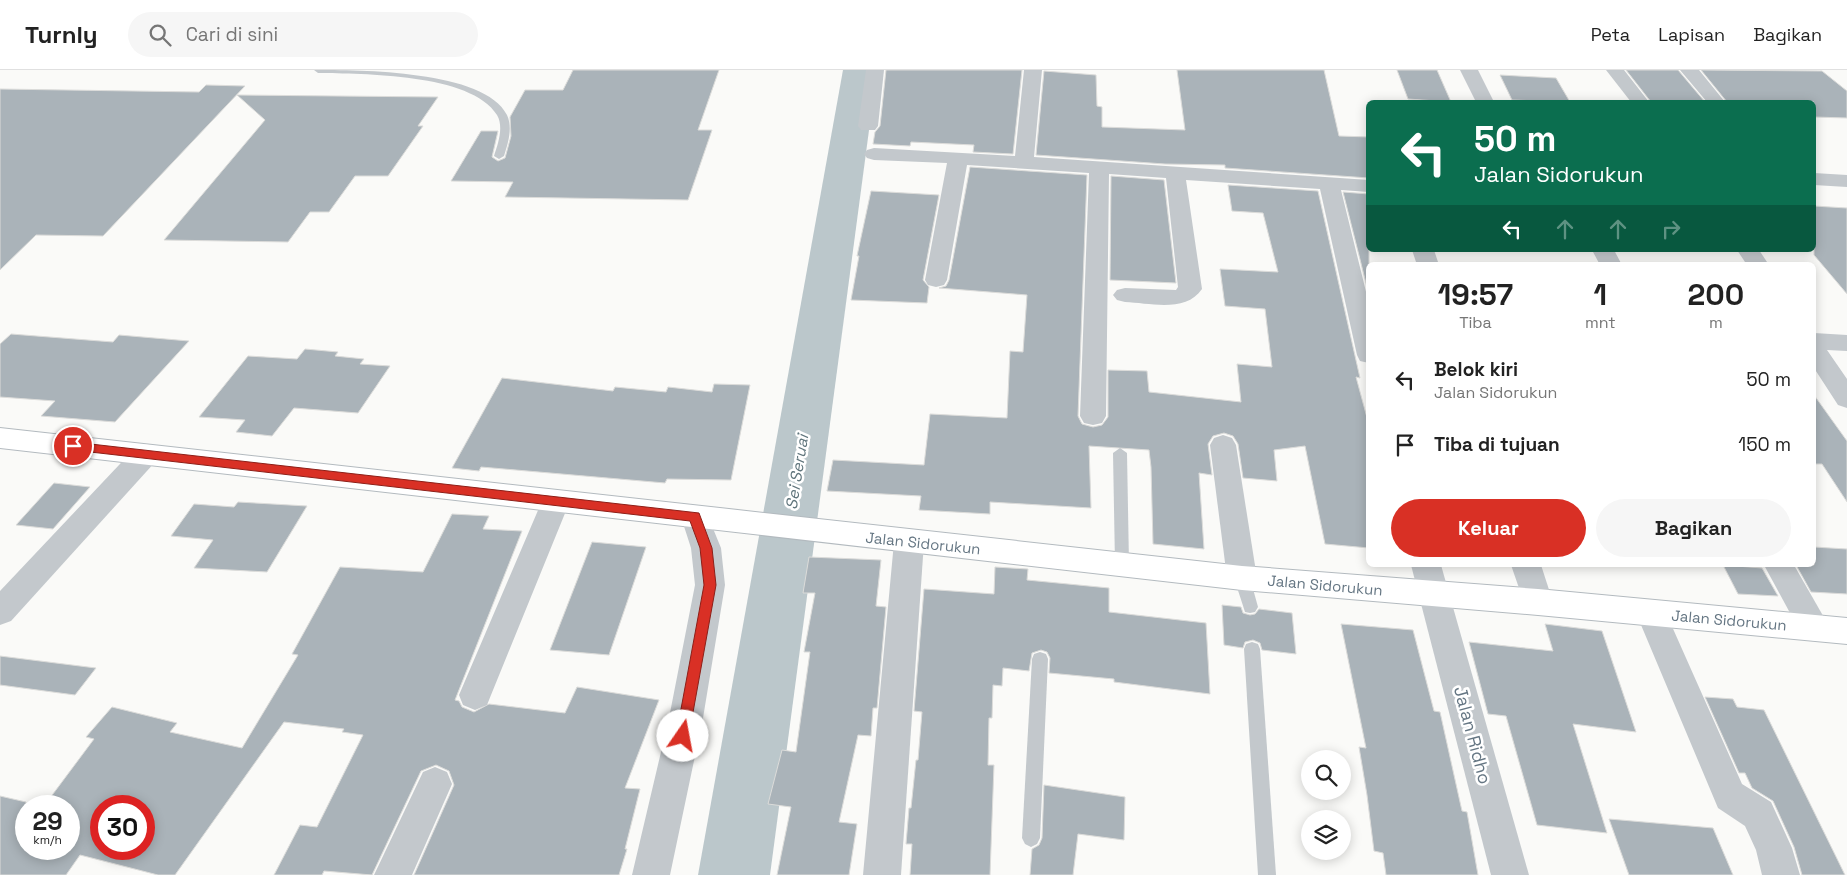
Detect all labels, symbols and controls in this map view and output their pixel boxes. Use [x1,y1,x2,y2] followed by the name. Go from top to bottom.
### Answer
[128,12,478,57] search box
[25,19,98,50] text: Turnly
[146,21,174,49] icon: search
[186,22,278,47] text: Cari di sini
[1591,23,1630,46] text: Peta
[1658,23,1725,46] text: Lapisan
[1753,23,1822,46] text: Bagikan
[1474,117,1556,161] text: 50 m
[1391,120,1456,185] icon: left
[1474,160,1644,188] text: Jalan Sidorukun
[1498,215,1526,243] icon: left
[1551,215,1579,243] icon: ahead
[1604,215,1632,243] icon: ahead
[1657,215,1685,243] icon: right
[1438,275,1513,314] text: 19:57
[1594,275,1607,314] text: 1
[1687,275,1744,314] text: 200
[1459,312,1492,333] text: Tiba
[1585,312,1616,333] text: mnt
[1709,312,1723,333] text: m
[1434,357,1518,382] text: Belok kiri
[1391,366,1419,394] icon: left
[1746,367,1791,392] text: 50 m
[1434,382,1557,403] text: Jalan Sidorukun
[52,425,94,467] pin
[781,431,814,511] water label: Sei Seruai
[1391,431,1419,459] icon: arrive
[59,432,87,460] icon: arrive
[1434,432,1560,457] text: Tiba di tujuan
[1738,432,1791,457] text: 150 m
[1391,499,1586,557] button: Keluar
[1596,499,1791,557] button: Bagikan
[865,528,981,558] street label: Jalan Sidorukun
[1267,570,1383,600] street label: Jalan Sidorukun
[1671,605,1787,635] street label: Jalan Sidorukun
[1449,683,1497,787] street label: Jalan Ridho
[656,709,708,761] position arrow
[1301,750,1351,860] map controls
[1301,750,1351,800] button: search
[90,795,155,860] speed limit sign: 30
[32,805,63,837] text: 29
[1301,810,1351,860] button: layers
[33,832,62,848] text: km/h

